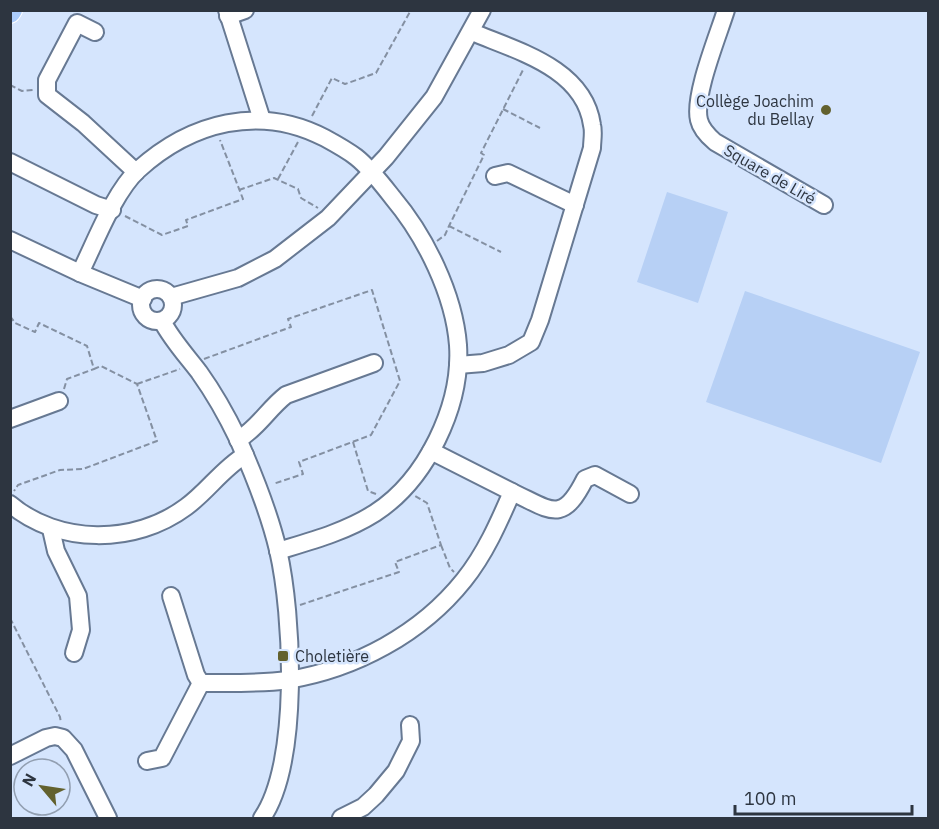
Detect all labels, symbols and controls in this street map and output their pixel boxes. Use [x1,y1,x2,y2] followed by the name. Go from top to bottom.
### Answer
[696,91,814,129] place label: Collège Joachim du Bellay
[819,103,833,117] marker: Collège Joachim du Bellay
[720,140,820,209] street label: Square de Liré
[295,646,369,666] place label: Choletière
[276,649,290,663] marker: Choletière
[12,757,72,817] north arrow
[17,770,40,790] text: N
[735,778,912,816] scale bar
[744,787,796,810] text: 100 m

